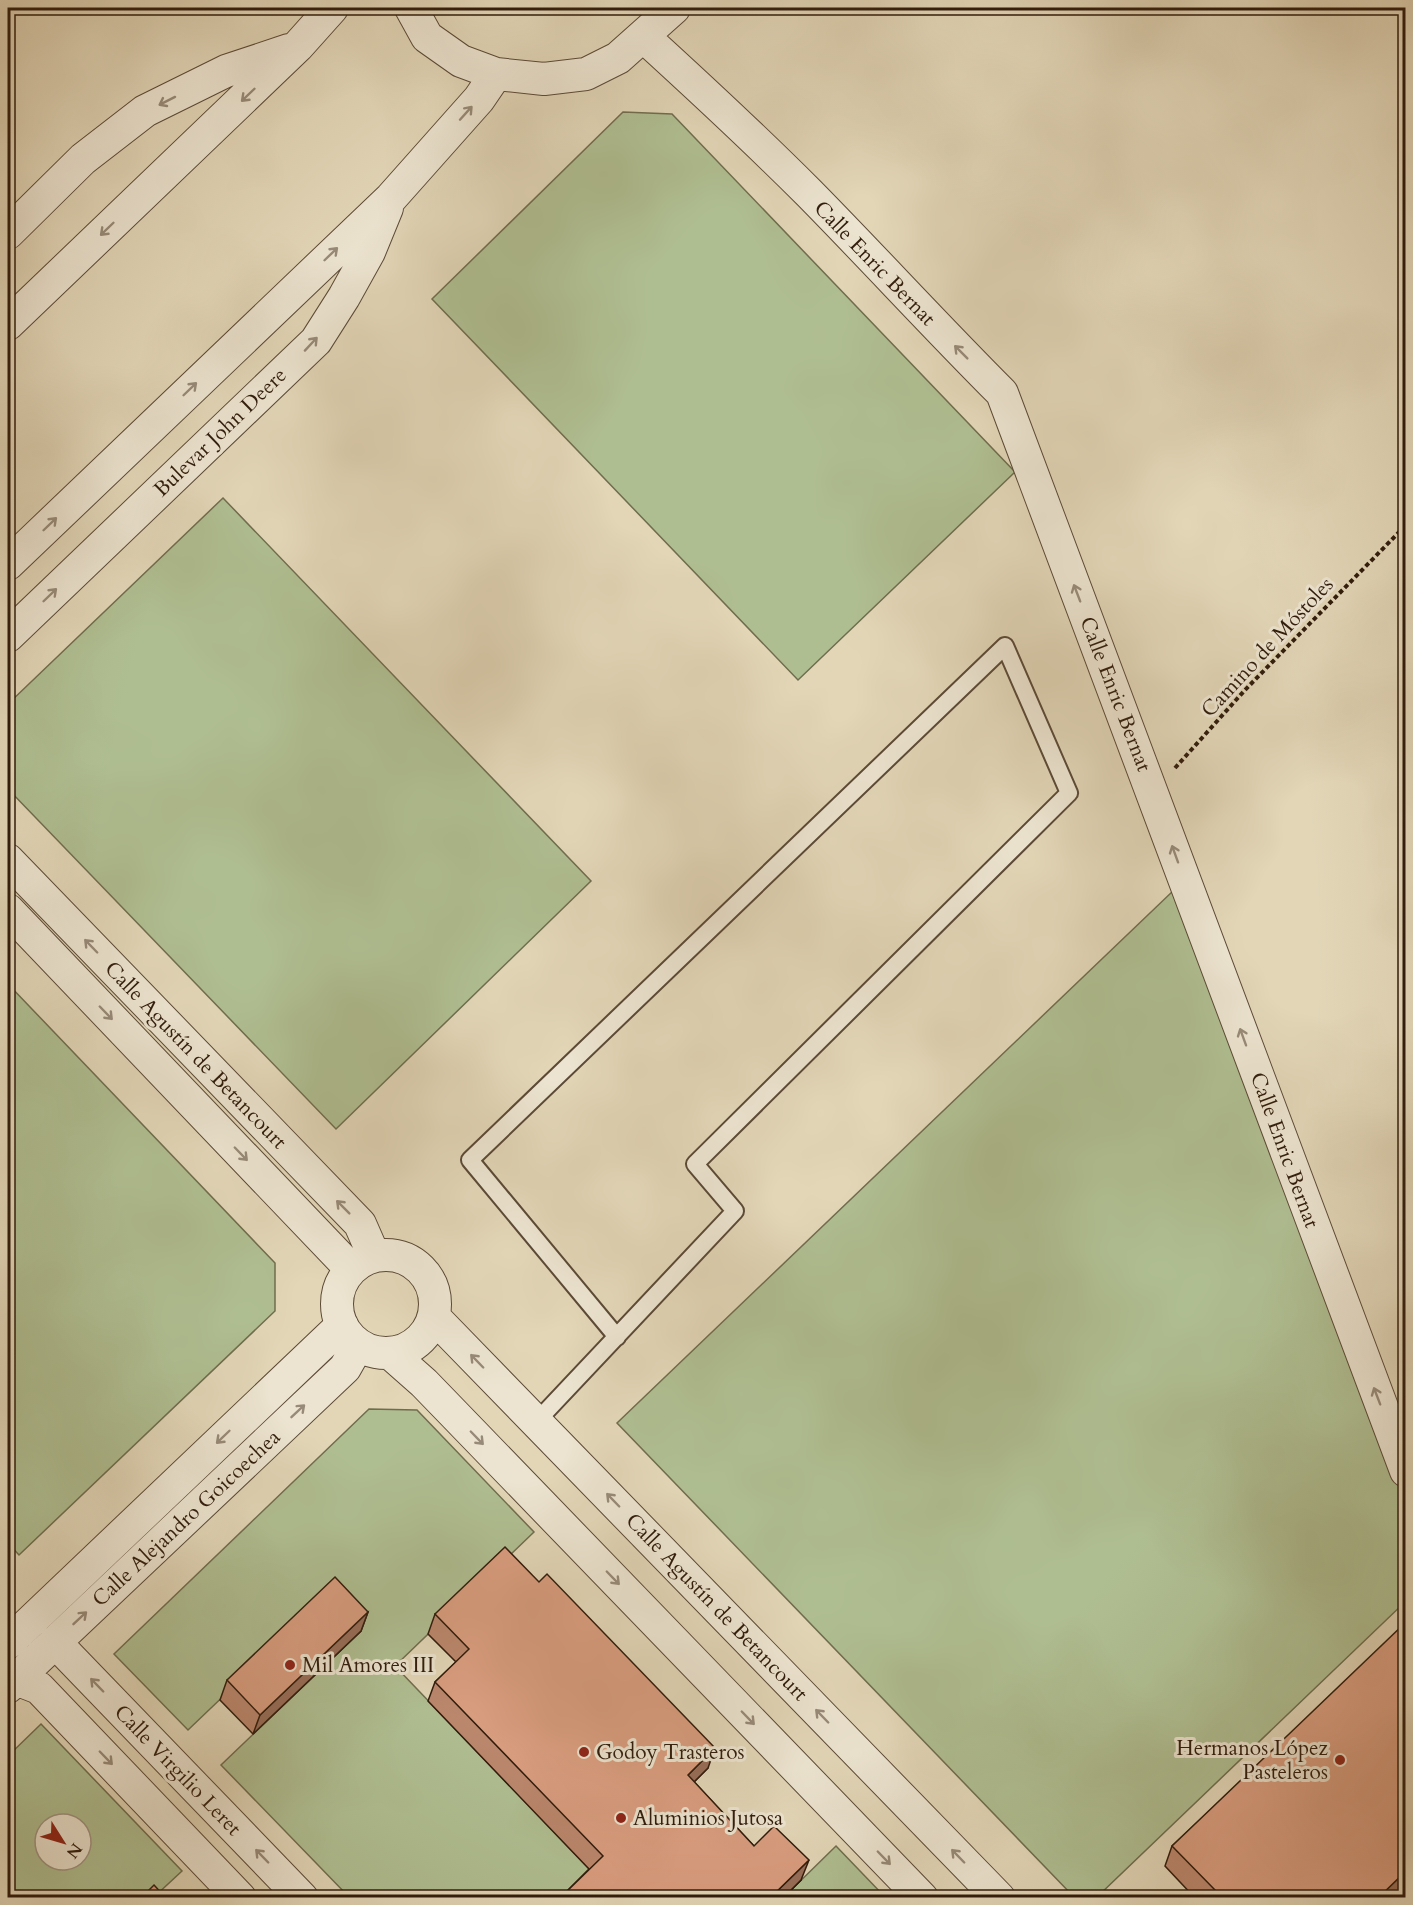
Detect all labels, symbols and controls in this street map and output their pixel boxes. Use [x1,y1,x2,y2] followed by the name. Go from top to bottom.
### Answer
[240,87,255,102] one-way arrow
[158,95,176,107] one-way arrow
[459,106,473,121] one-way arrow
[807,194,942,333] street label: Calle Enric Bernat
[99,222,114,237] one-way arrow
[324,247,339,261] one-way arrow
[304,337,319,352] one-way arrow
[953,344,968,359] one-way arrow
[147,361,293,503] street label: Bulevar John Deere
[183,382,198,396] one-way arrow
[42,517,57,531] one-way arrow
[1195,571,1340,724] street label: Camino de Móstoles
[1071,584,1082,602] one-way arrow
[42,588,57,603] one-way arrow
[1073,613,1159,776] street label: Calle Enric Bernat
[1169,845,1180,864] one-way arrow
[84,939,98,954] one-way arrow
[98,955,293,1156] street label: Calle Agustín de Betancourt
[99,1006,113,1021] one-way arrow
[1237,1028,1248,1047] one-way arrow
[1243,1068,1326,1232] street label: Calle Enric Bernat
[233,1147,248,1162] one-way arrow
[336,1200,351,1215] one-way arrow
[469,1354,484,1369] one-way arrow
[1371,1388,1382,1406] one-way arrow
[290,1405,305,1419] one-way arrow
[86,1423,287,1613] street label: Calle Alejandro Goicoechea
[216,1430,231,1444] one-way arrow
[470,1430,485,1445] one-way arrow
[606,1493,621,1508] one-way arrow
[619,1507,814,1708] street label: Calle Agustín de Betancourt
[606,1570,620,1585] one-way arrow
[73,1611,88,1625] one-way arrow
[302,1651,434,1680] place label: Mil Amores III
[283,1658,297,1672] marker: Mil Amores III
[89,1678,104,1693] one-way arrow
[107,1698,248,1843] street label: Calle Virgilio Leret
[815,1708,830,1723] one-way arrow
[741,1711,756,1726] one-way arrow
[1176,1734,1329,1787] place label: Hermanos López Pasteleros
[596,1738,745,1767] place label: Godoy Trasteros
[577,1745,591,1759] marker: Godoy Trasteros
[98,1750,112,1765] one-way arrow
[1333,1753,1347,1767] marker: Hermanos López Pasteleros
[633,1804,783,1833] place label: Aluminios Jutosa
[614,1811,628,1825] marker: Aluminios Jutosa
[33,1812,93,1872] north arrow
[61,1838,87,1863] text: N
[254,1848,269,1863] one-way arrow
[951,1848,965,1863] one-way arrow
[877,1851,891,1866] one-way arrow

